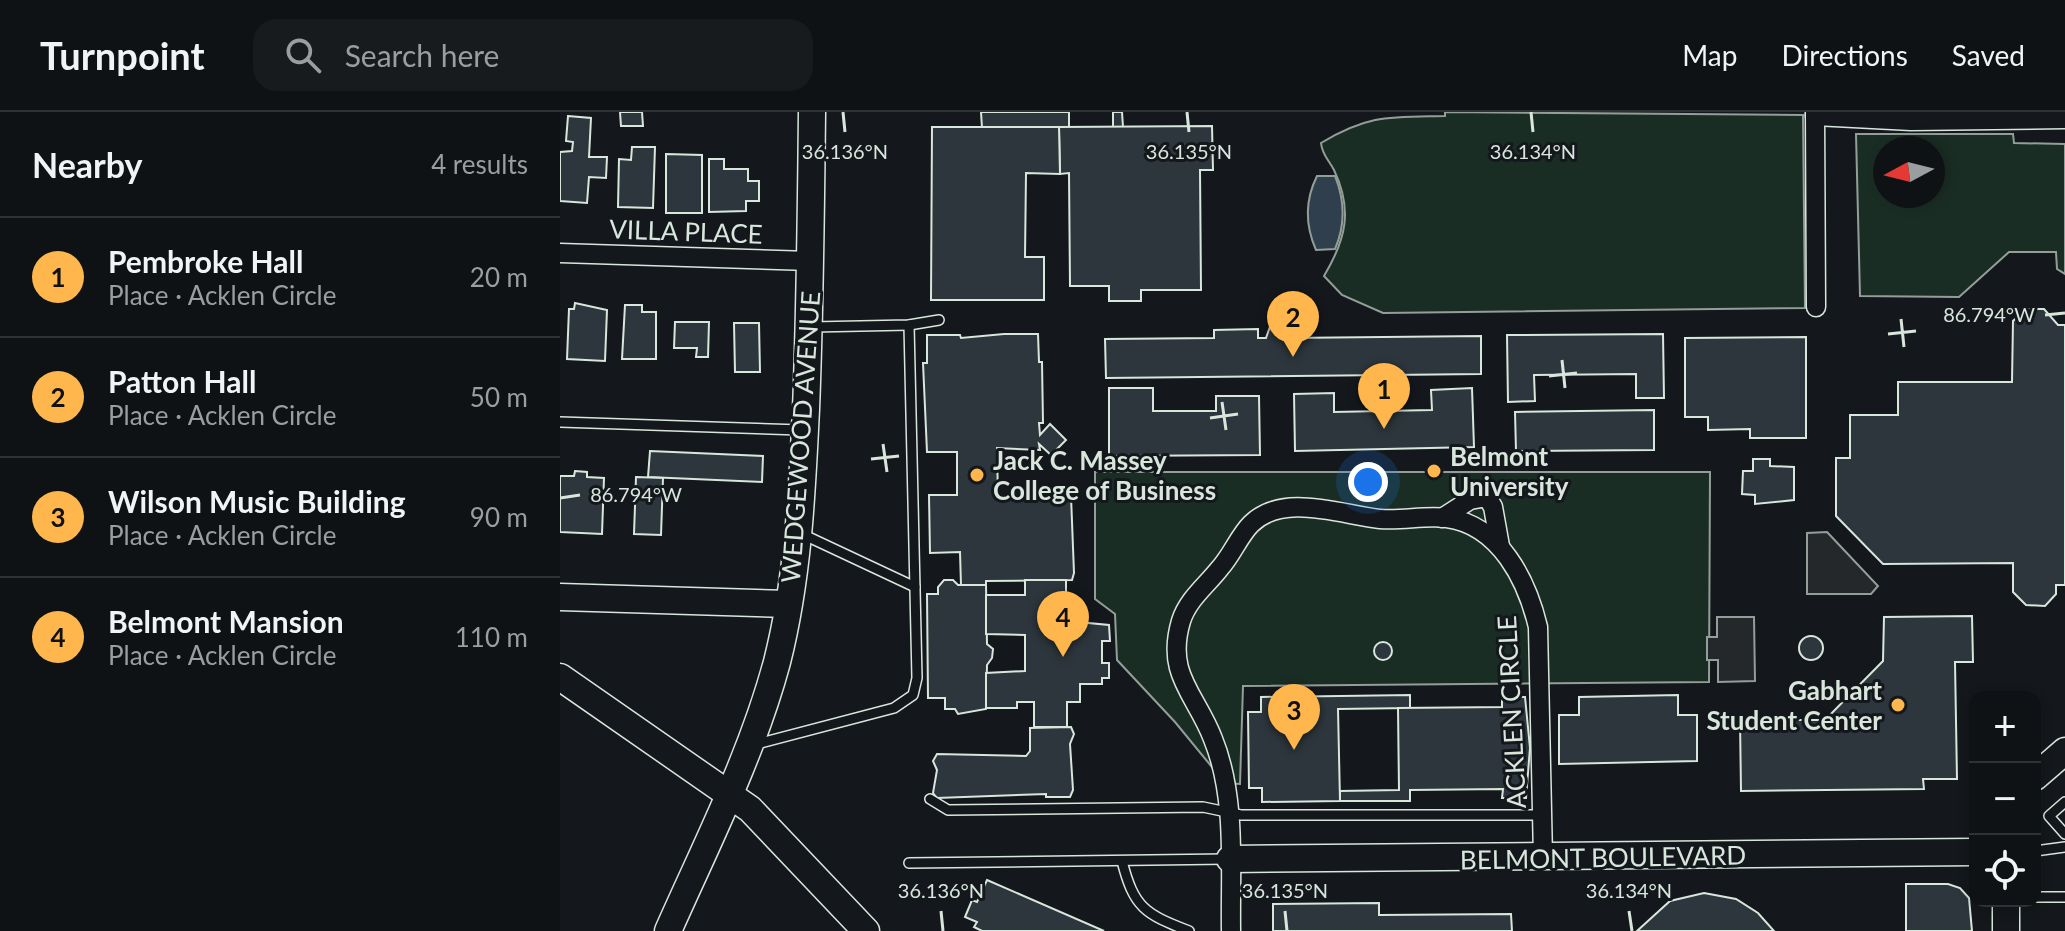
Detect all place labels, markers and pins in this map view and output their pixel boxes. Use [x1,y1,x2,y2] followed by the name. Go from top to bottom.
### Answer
[1267,291,1319,357] pin: 2
[1358,363,1410,429] pin: 1
[1450,440,1569,502] place label: Belmont University
[993,444,1216,506] place label: Jack C. Massey College of Business
[1425,462,1443,480] marker: Belmont University
[968,466,986,484] marker: Jack C. Massey College of Business
[1037,591,1089,657] pin: 4
[1706,674,1882,736] place label: Gabhart Student Center
[1268,684,1320,750] pin: 3
[1889,696,1907,714] marker: Gabhart Student Center

